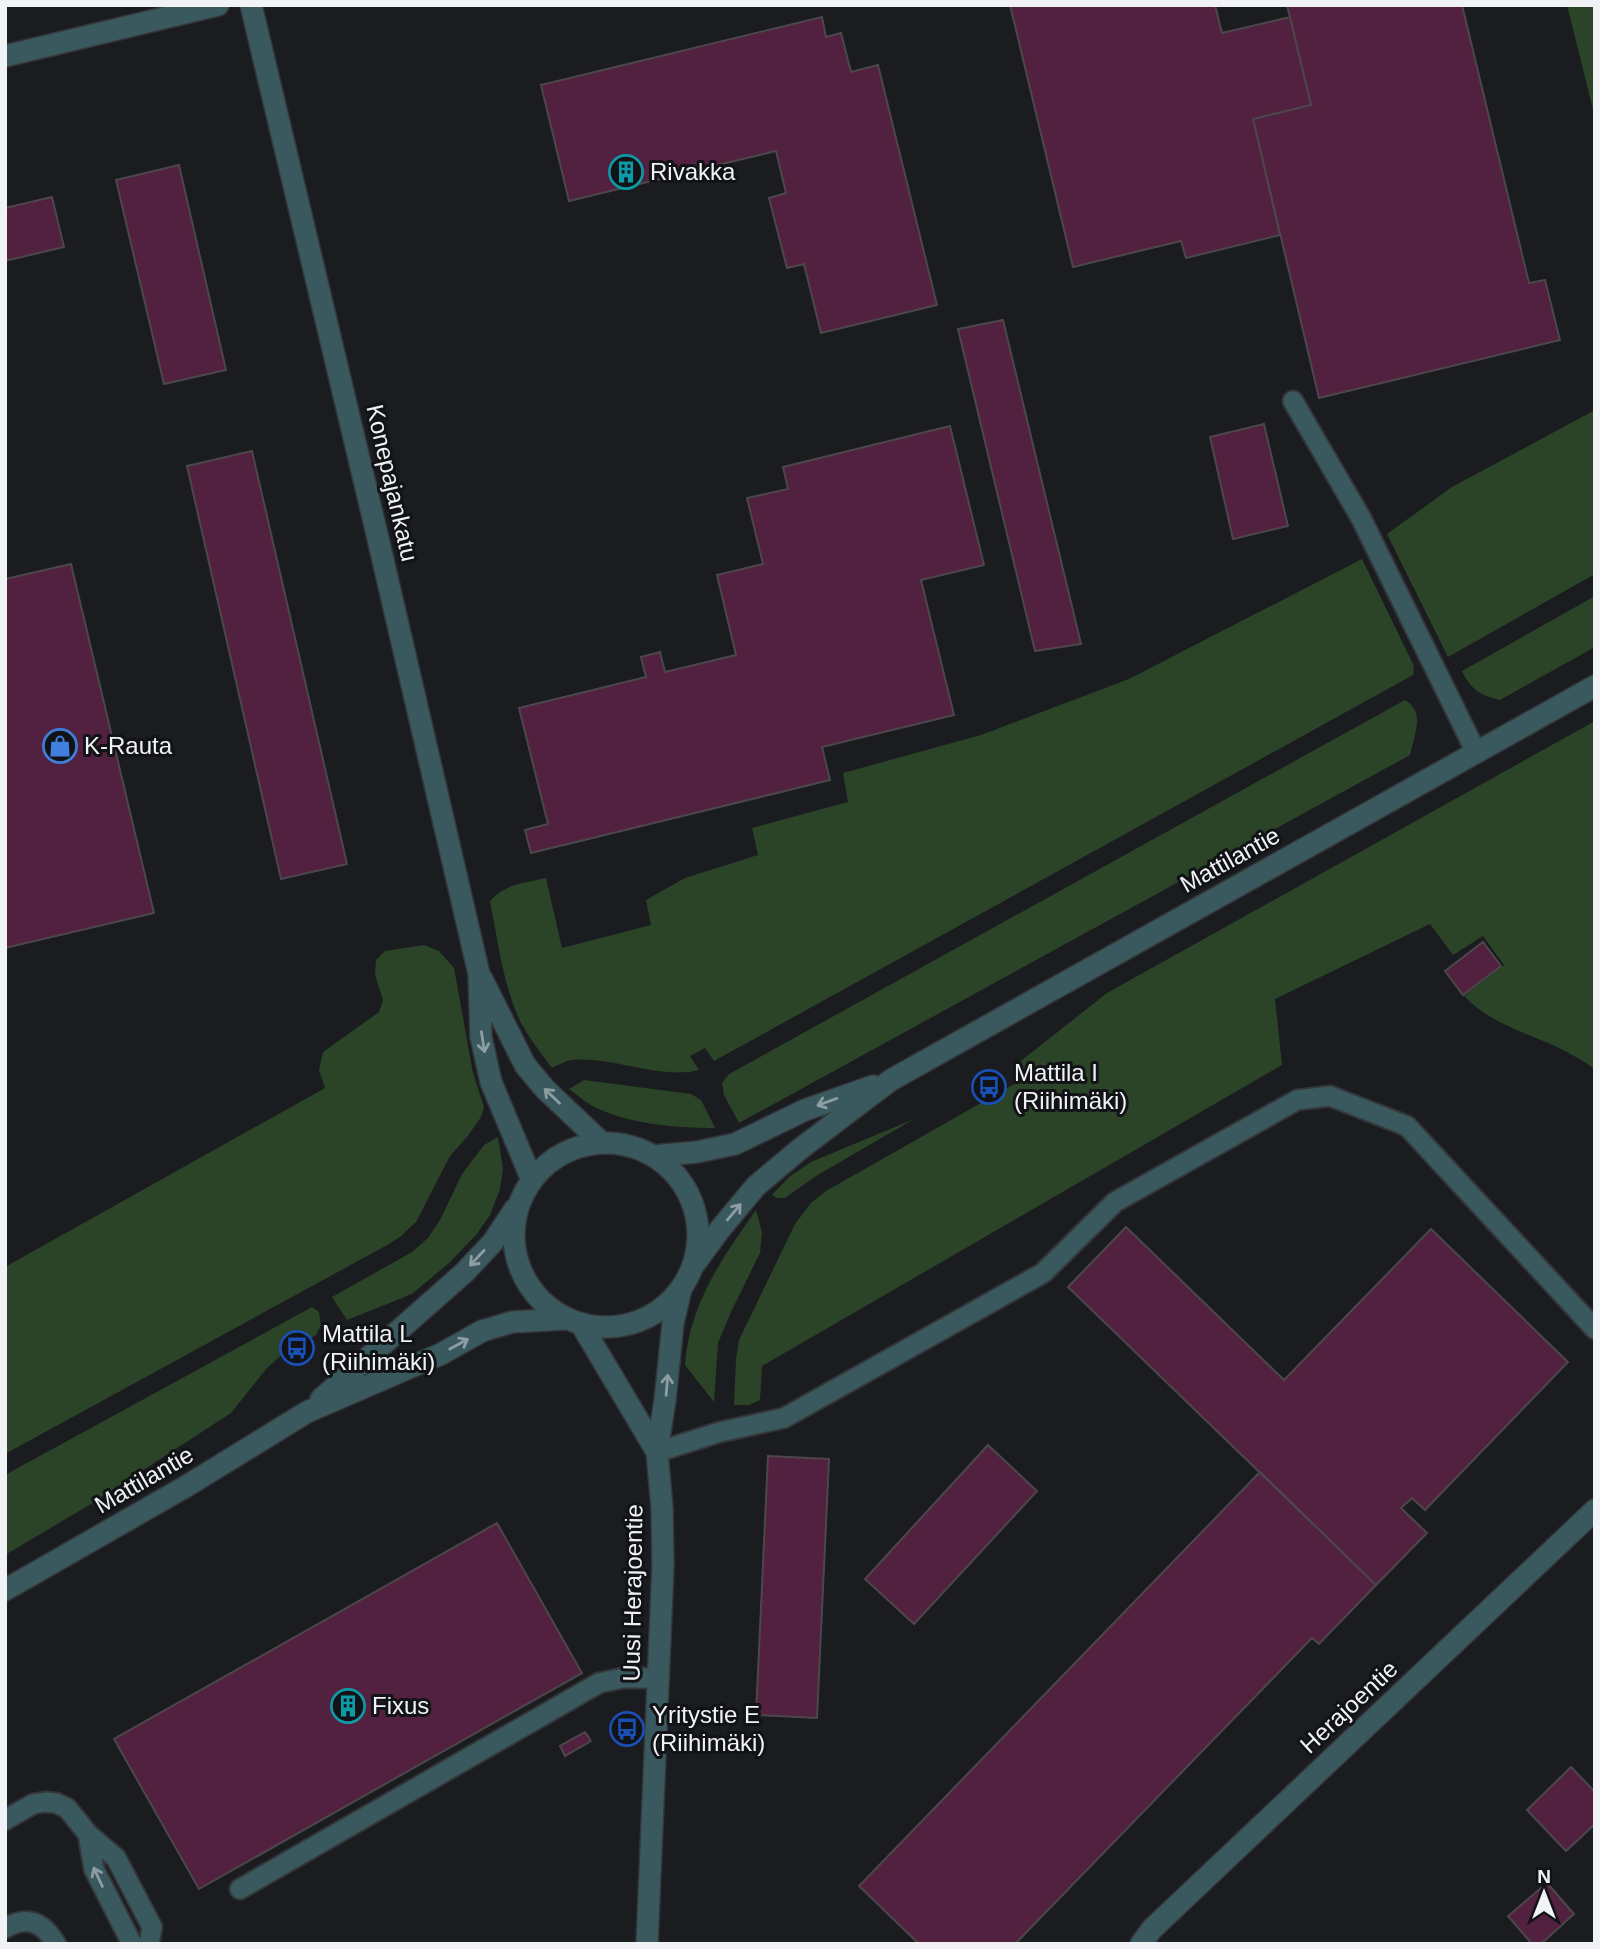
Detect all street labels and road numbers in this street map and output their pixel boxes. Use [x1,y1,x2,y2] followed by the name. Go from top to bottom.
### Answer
[361,402,424,564] street label: Konepajankatu
[1175,821,1284,898] street label: Mattilantie
[90,1441,198,1519] street label: Mattilantie
[617,1504,648,1682] street label: Uusi Herajoentie
[1295,1655,1403,1758] street label: Herajoentie

